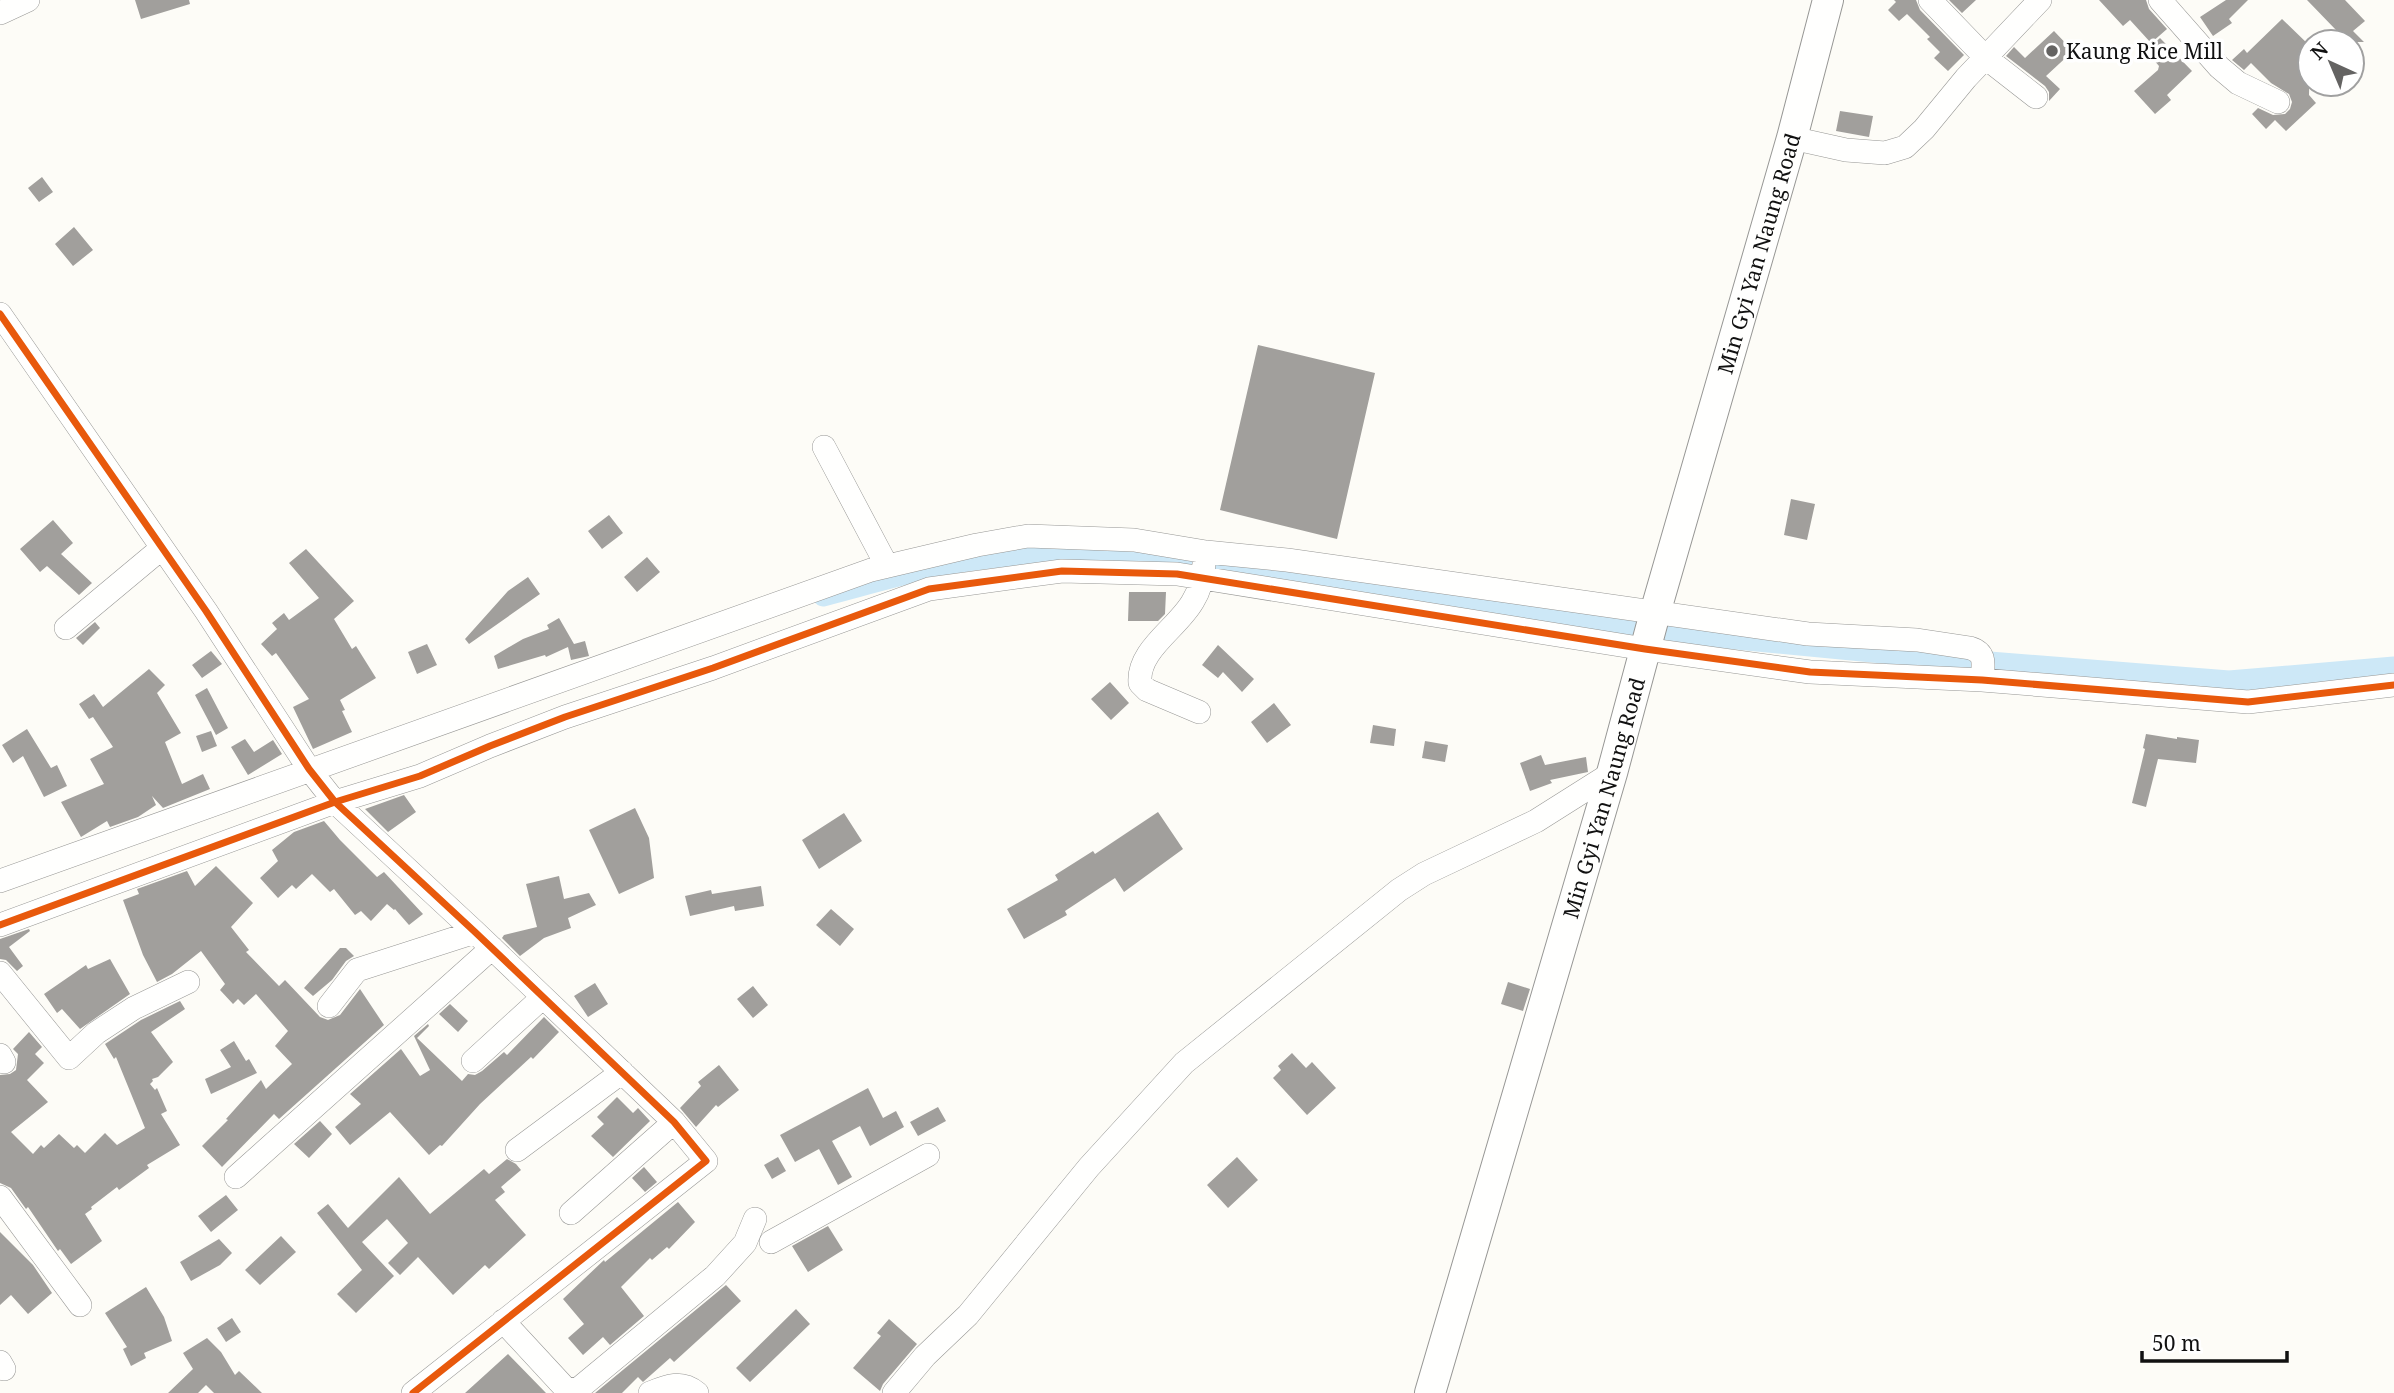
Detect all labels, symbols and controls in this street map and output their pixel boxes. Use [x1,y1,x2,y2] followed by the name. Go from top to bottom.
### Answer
[2296,28,2366,98] north arrow
[2305,36,2334,65] text: N
[2066,37,2224,65] place label: Kaung Rice Mill
[2044,43,2060,59] marker: Kaung Rice Mill
[1711,130,1807,377] street label: Min Gyi Yan Naung Road
[1556,674,1651,922] street label: Min Gyi Yan Naung Road
[2142,1320,2287,1364] scale bar
[2152,1329,2201,1357] text: 50 m

